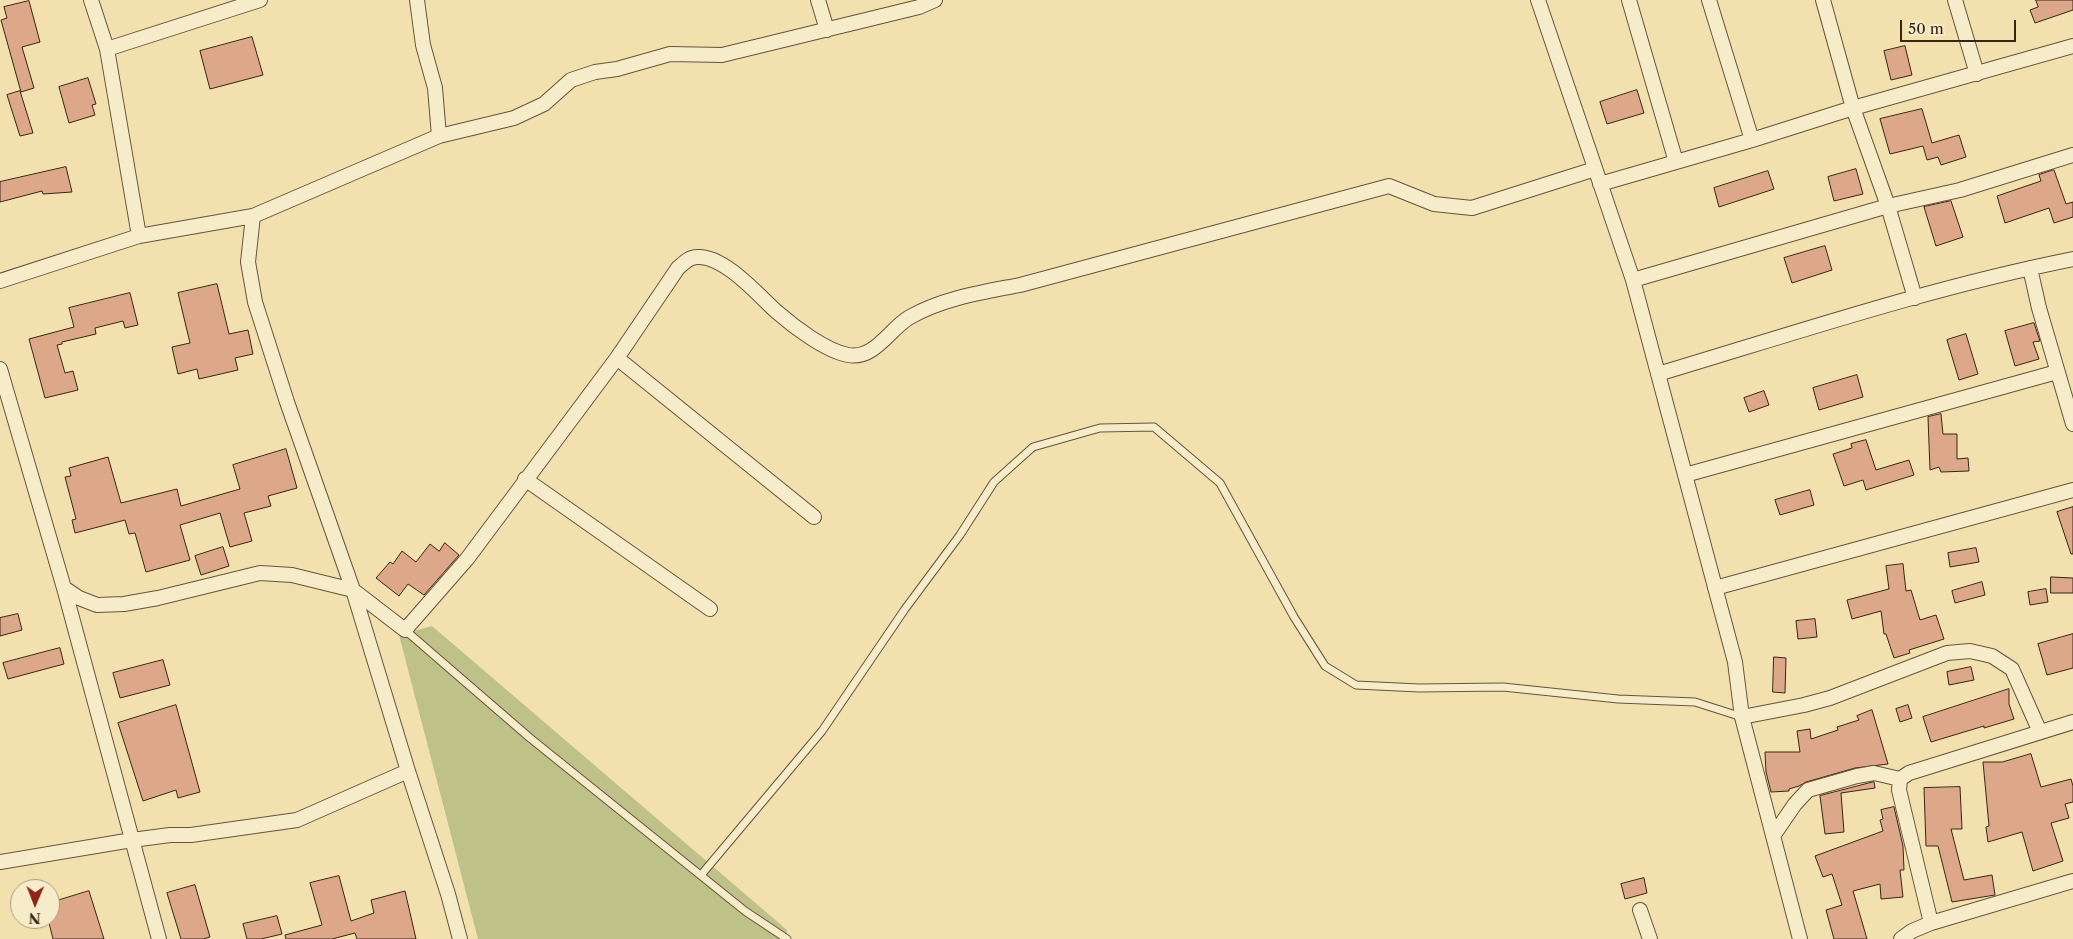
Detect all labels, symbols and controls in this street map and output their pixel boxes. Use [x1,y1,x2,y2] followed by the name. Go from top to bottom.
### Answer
[1903,10,2019,42] scale bar
[1908,19,1944,38] text: 50 m
[10,879,60,929] north arrow
[29,909,41,927] text: N

